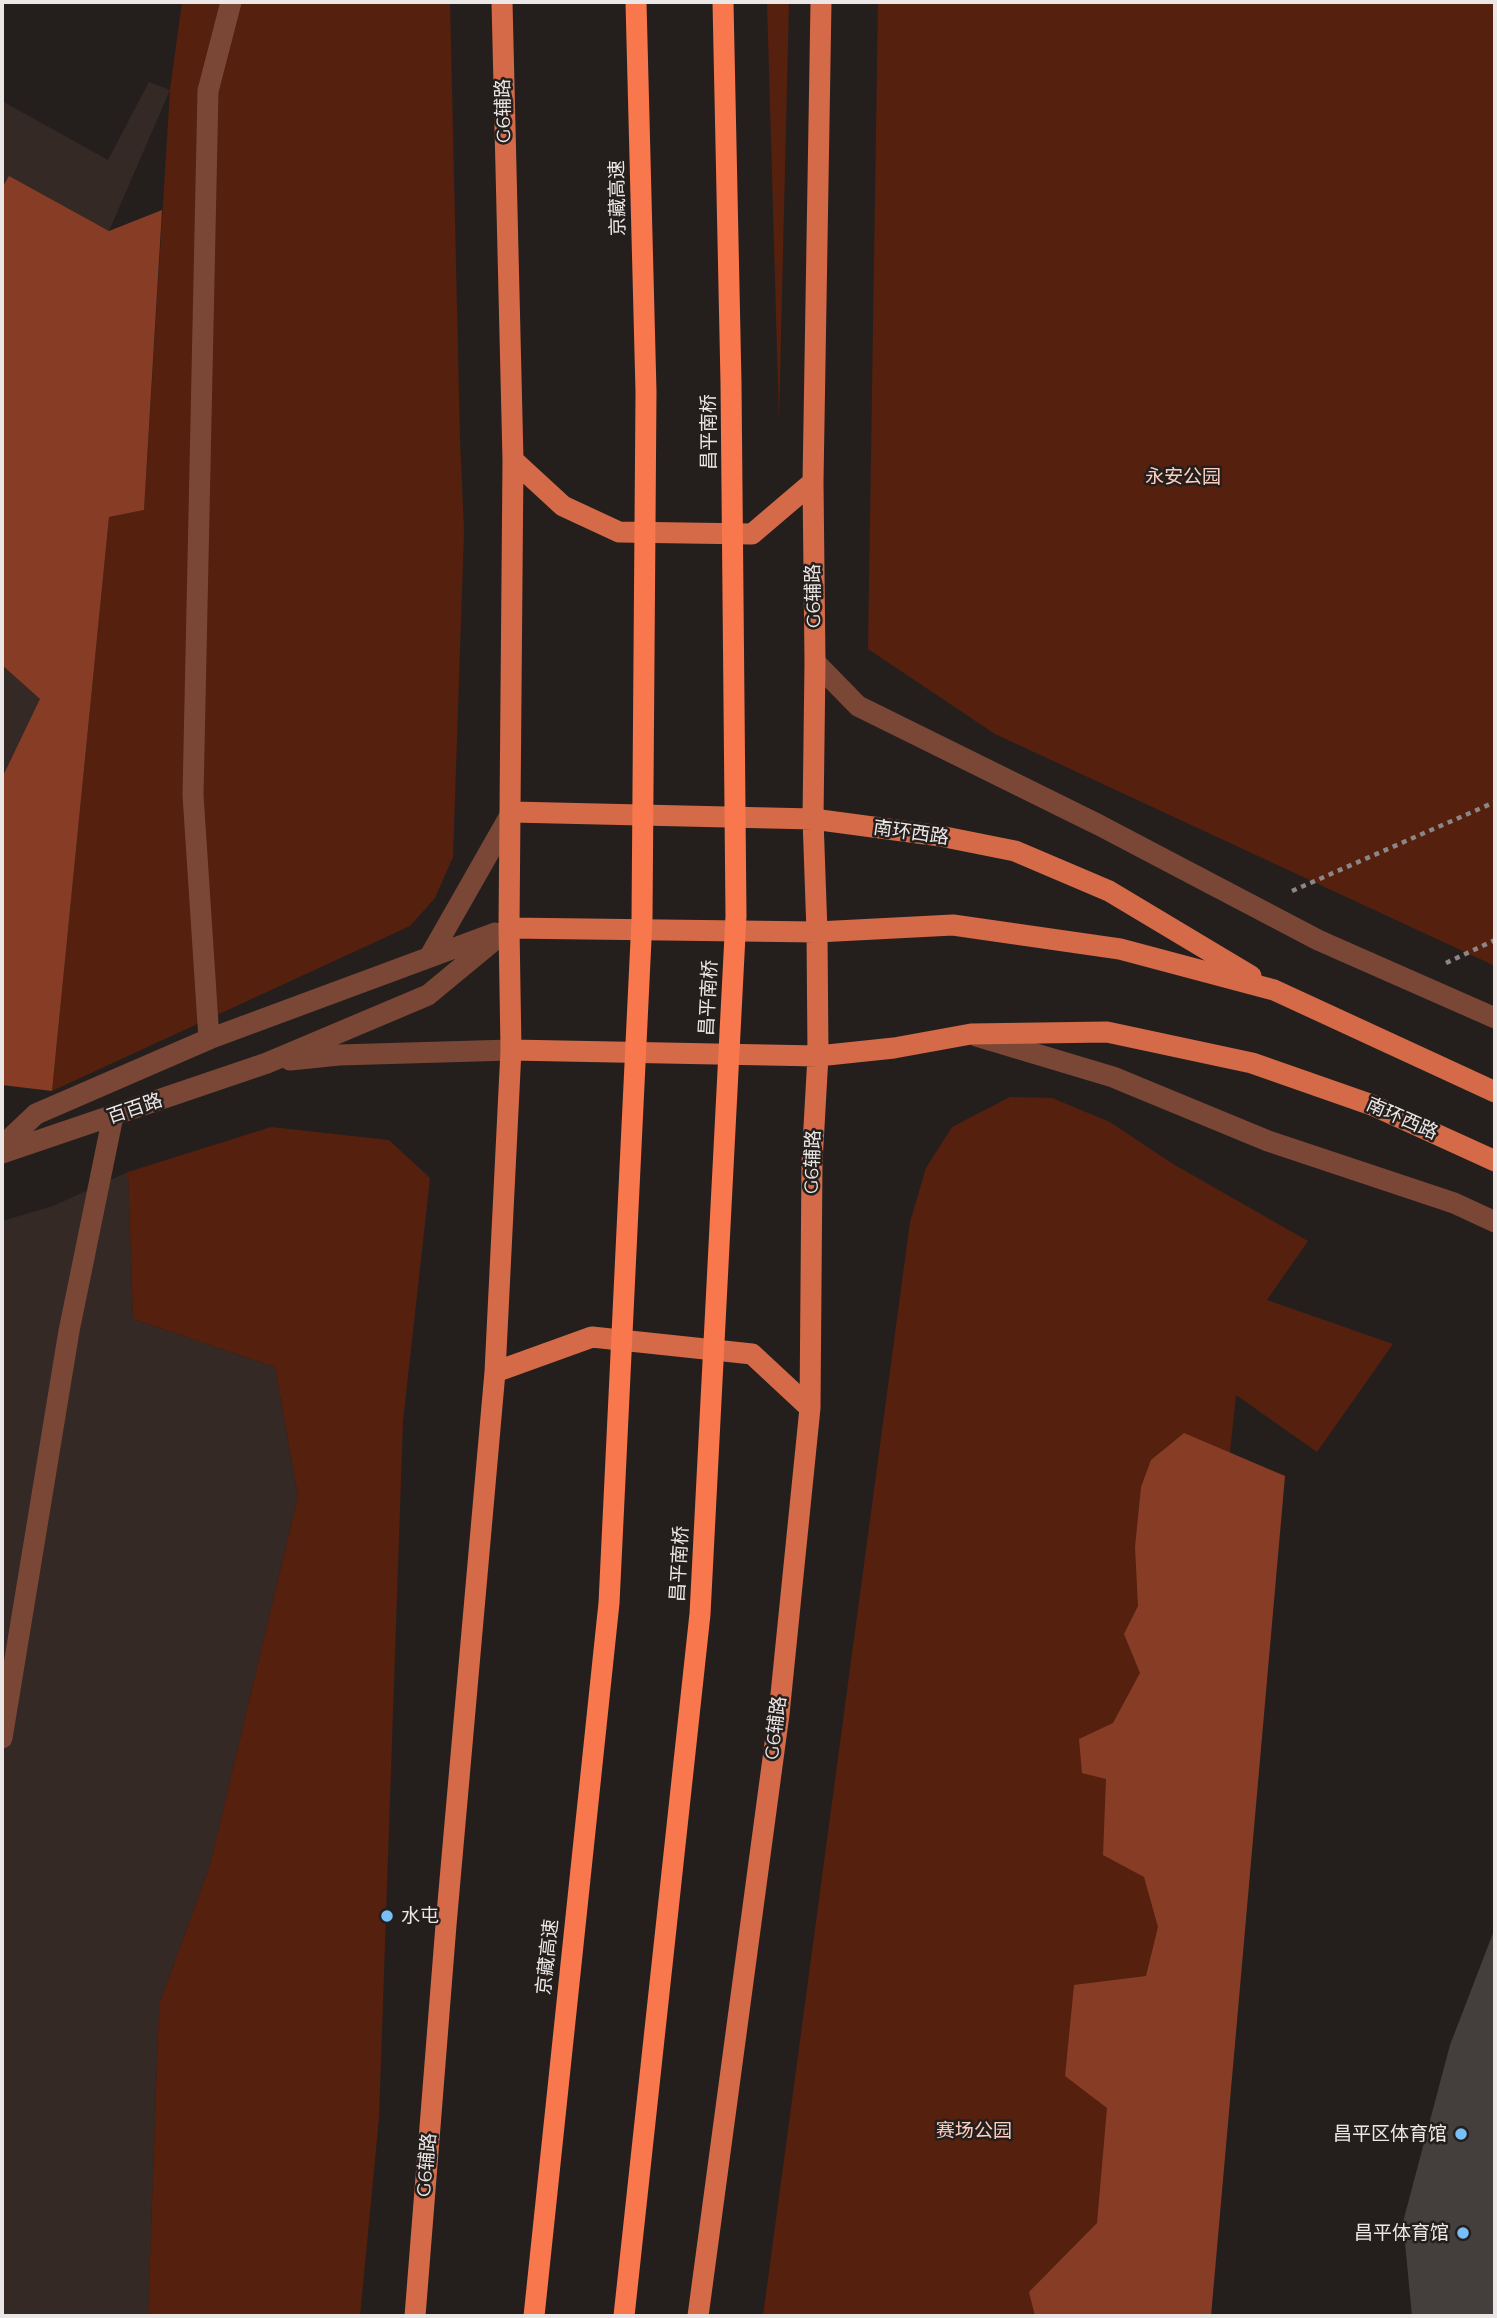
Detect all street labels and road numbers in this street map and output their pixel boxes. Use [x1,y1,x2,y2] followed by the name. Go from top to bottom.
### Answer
[492,79,516,143] street label: G6辅路
[606,160,630,236] street label: 京藏高速
[698,394,720,470] street label: 昌平南桥
[802,564,826,628] street label: G6辅路
[872,816,950,850] street label: 南环西路
[696,959,722,1037] street label: 昌平南桥
[104,1089,166,1129] street label: 百百路
[1363,1093,1441,1145] street label: 南环西路
[800,1129,826,1195] street label: G6辅路
[667,1525,693,1603] street label: 昌平南桥
[761,1695,791,1761] street label: G6辅路
[533,1918,563,1996] street label: 京藏高速
[413,2132,441,2198] street label: G6辅路

